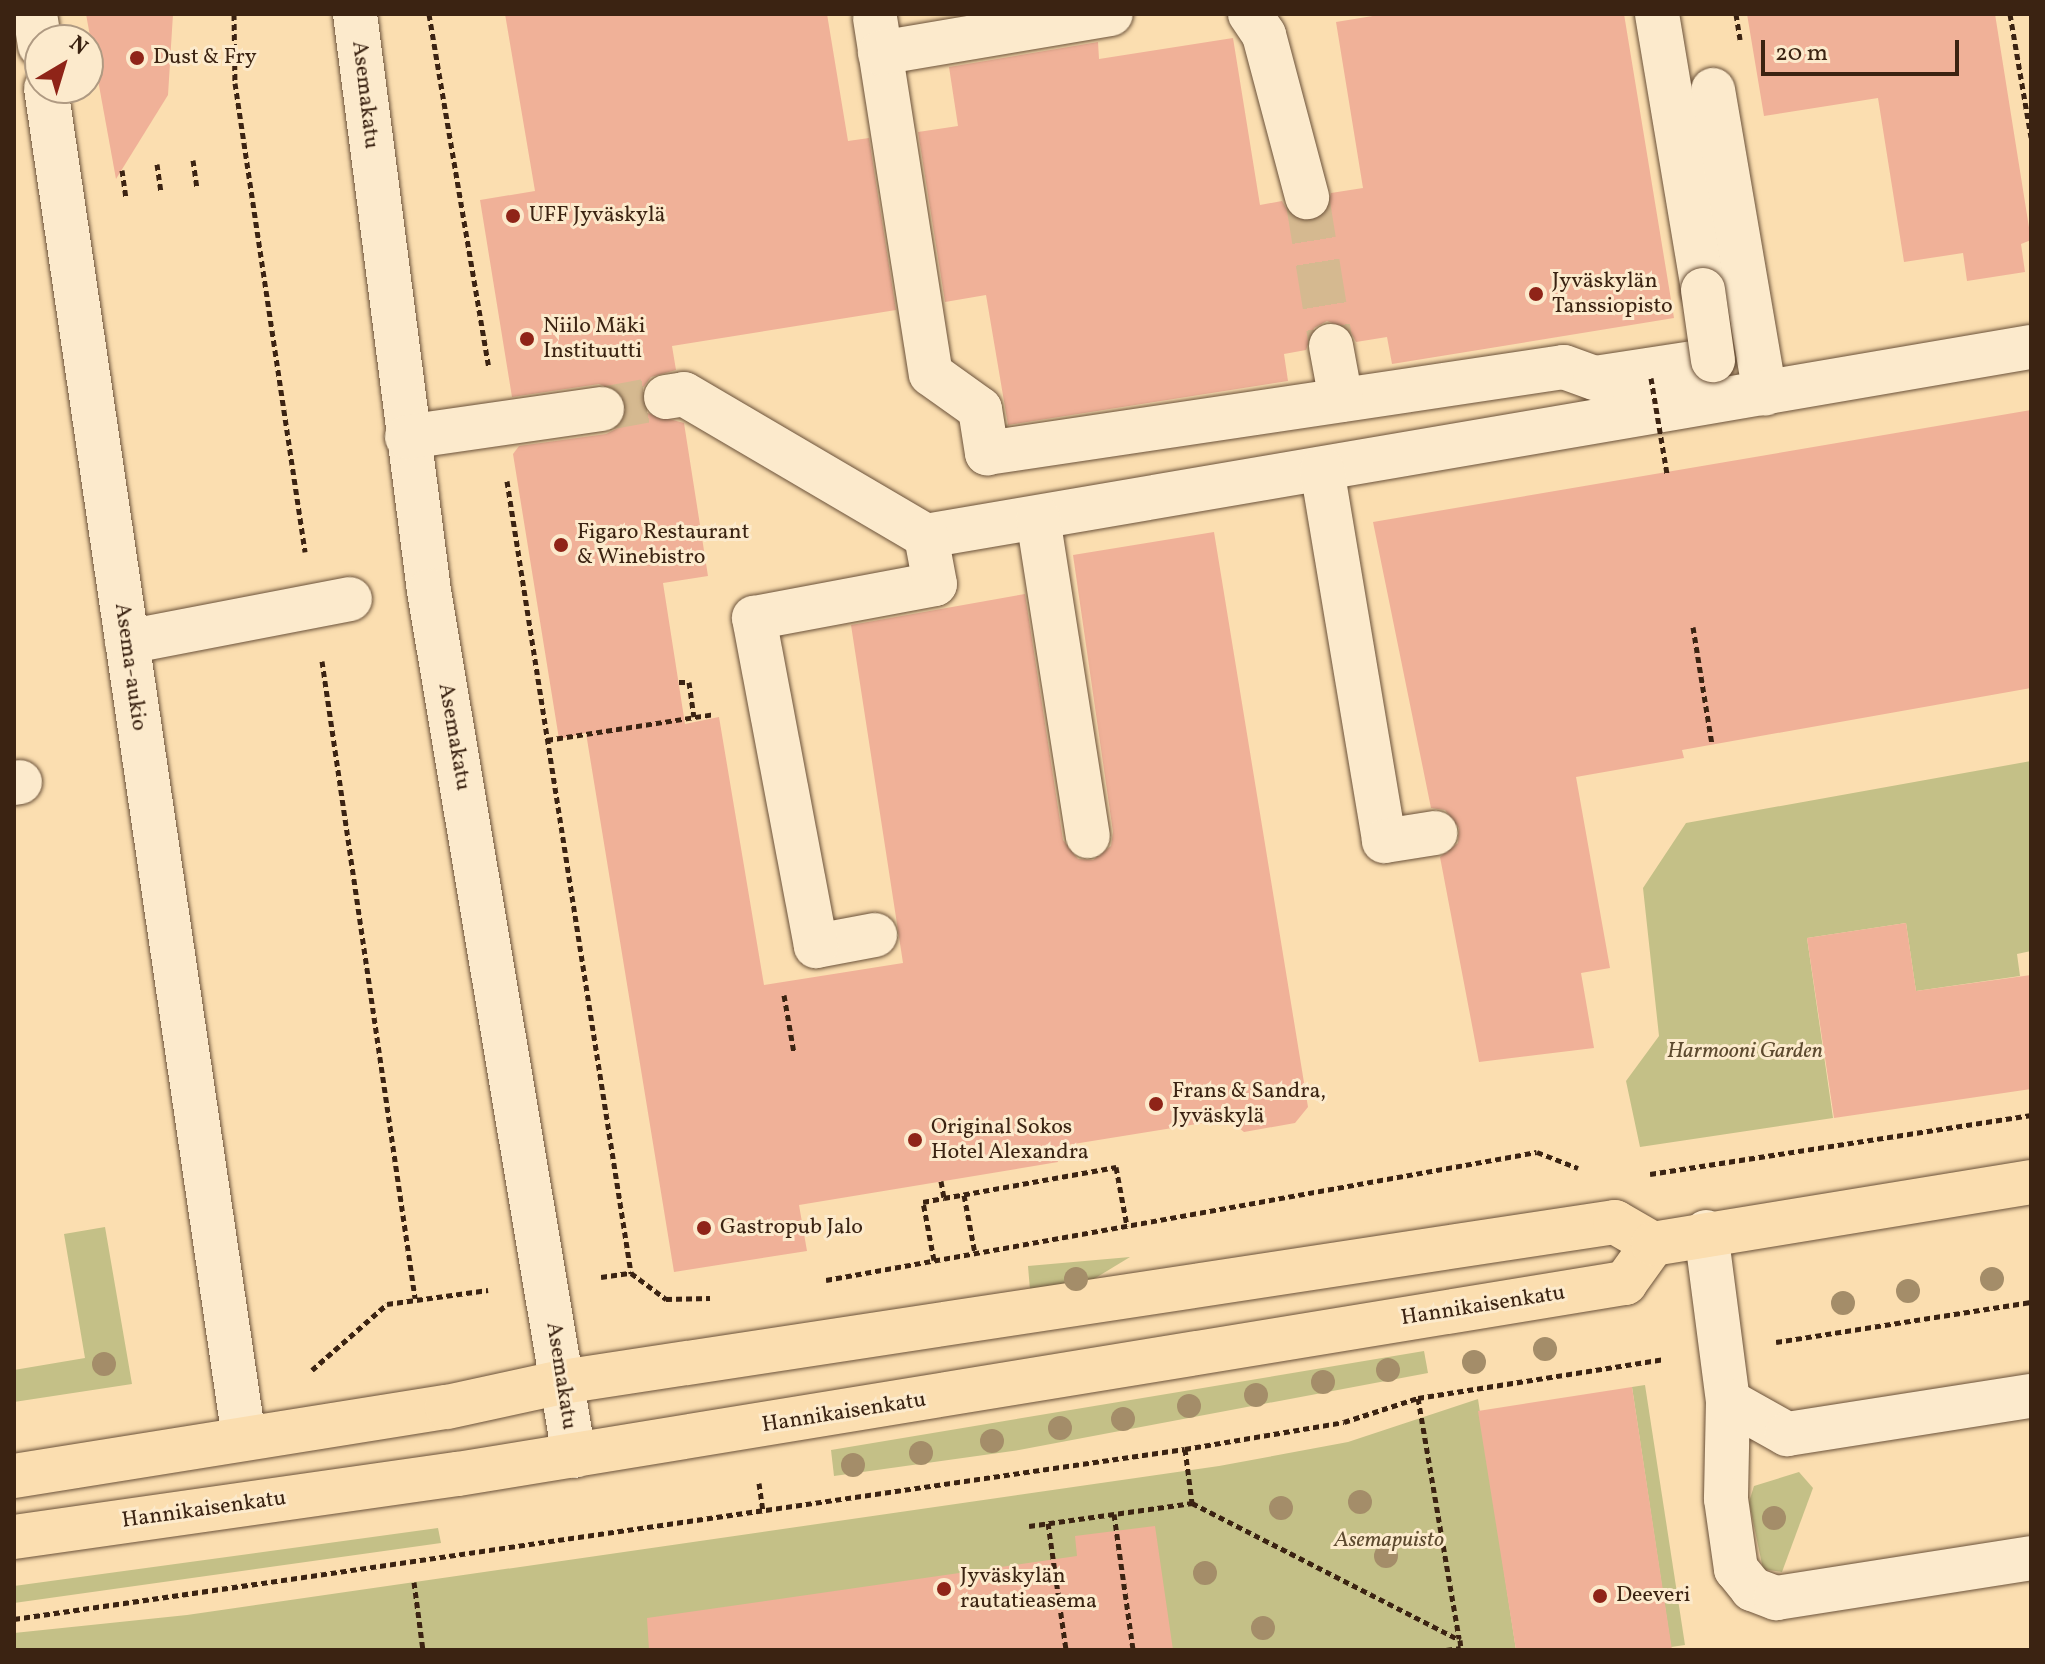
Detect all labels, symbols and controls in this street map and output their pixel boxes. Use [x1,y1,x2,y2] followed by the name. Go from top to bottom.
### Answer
[24,24,104,104] north arrow
[1765,24,1963,74] scale bar
[62,29,94,63] text: N
[1775,37,1828,71] text: 20 m
[345,40,385,150] street label: Asemakatu
[153,45,257,71] place label: Dust & Fry
[128,49,146,67] marker: Dust & Fry
[529,203,665,229] place label: UFF Jyväskylä
[504,207,522,225] marker: UFF Jyväskylä
[1552,268,1673,320] place label: Jyväskylän Tanssiopisto
[1527,285,1545,303] marker: Jyväskylän Tanssiopisto
[543,313,645,364] place label: Niilo Mäki Instituutti
[518,330,536,348] marker: Niilo Mäki Instituutti
[577,519,749,570] place label: Figaro Restaurant & Winebistro
[552,536,570,554] marker: Figaro Restaurant & Winebistro
[108,601,152,733] street label: Asema-aukio
[432,681,476,793] street label: Asemakatu
[1667,1039,1823,1065] park label: Harmooni Garden
[1172,1078,1326,1130] place label: Frans & Sandra, Jyväskylä
[1147,1095,1165,1113] marker: Frans & Sandra, Jyväskylä
[931,1114,1089,1166] place label: Original Sokos Hotel Alexandra
[906,1131,924,1149] marker: Original Sokos Hotel Alexandra
[720,1215,863,1241] place label: Gastropub Jalo
[695,1219,713,1237] marker: Gastropub Jalo
[1399,1280,1567,1332] street label: Hannikaisenkatu
[539,1320,583,1432] street label: Asemakatu
[760,1387,928,1439] street label: Hannikaisenkatu
[120,1485,288,1535] street label: Hannikaisenkatu
[1334,1528,1444,1554] park label: Asemapuisto
[960,1563,1097,1614] place label: Jyväskylän rautatieasema
[935,1580,953,1598] marker: Jyväskylän rautatieasema
[1616,1583,1690,1609] place label: Deeveri
[1591,1587,1609,1605] marker: Deeveri

